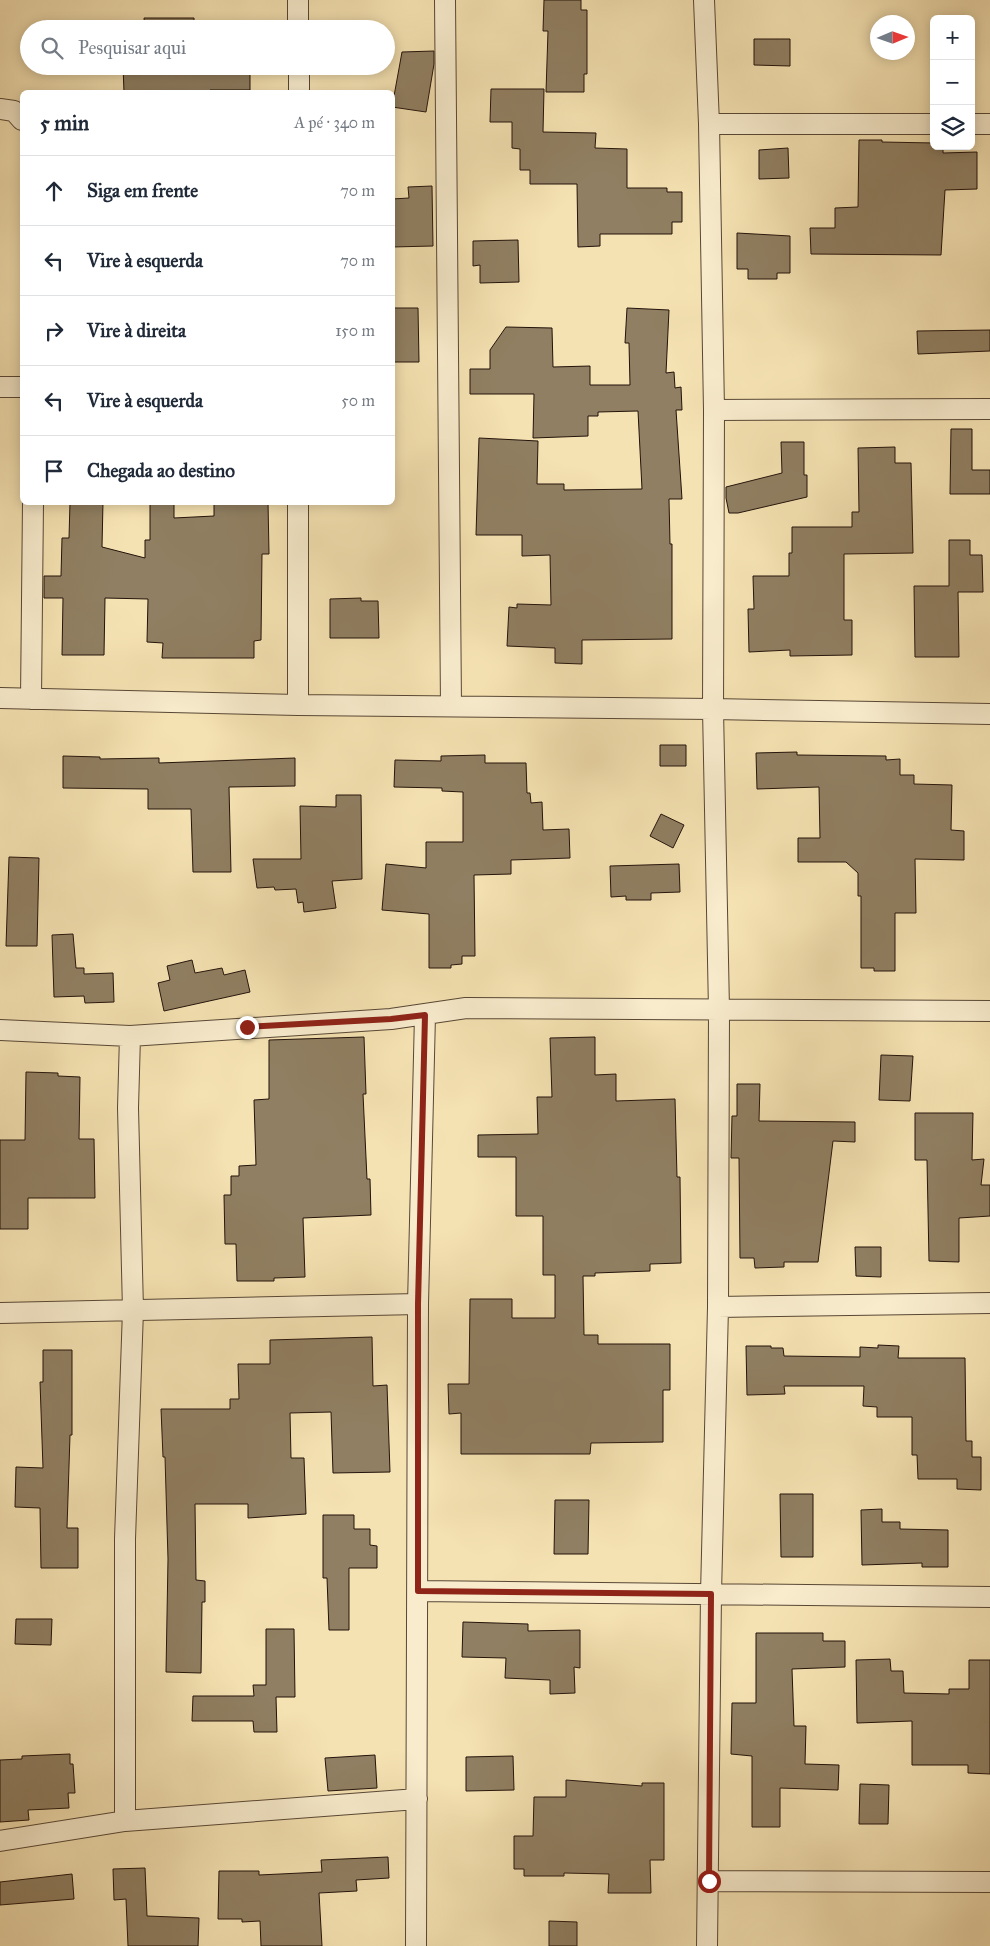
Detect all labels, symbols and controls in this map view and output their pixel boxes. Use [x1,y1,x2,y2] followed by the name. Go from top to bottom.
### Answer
[870,15,915,60] north arrow
[930,15,975,150] map controls
[930,15,975,60] button: +
[20,20,395,75] search box
[38,34,66,62] icon: search
[78,36,186,59] text: Pesquisar aqui
[930,60,975,105] button: −
[930,105,975,150] button: layers
[40,110,89,136] text: 5 min
[294,113,375,132] text: A pé · 340 m
[40,177,68,205] icon: ahead
[87,179,198,202] text: Siga em frente
[340,181,375,200] text: 70 m
[40,247,68,275] icon: left
[87,249,203,272] text: Vire à esquerda
[340,251,375,270] text: 70 m
[40,317,68,345] icon: right
[87,319,186,342] text: Vire à direita
[335,321,375,340] text: 150 m
[40,387,68,415] icon: left
[87,389,203,412] text: Vire à esquerda
[341,391,375,410] text: 50 m
[40,457,68,485] icon: arrive
[87,459,235,482] text: Chegada ao destino
[236,1016,259,1039] route end
[698,1870,721,1893] route start

